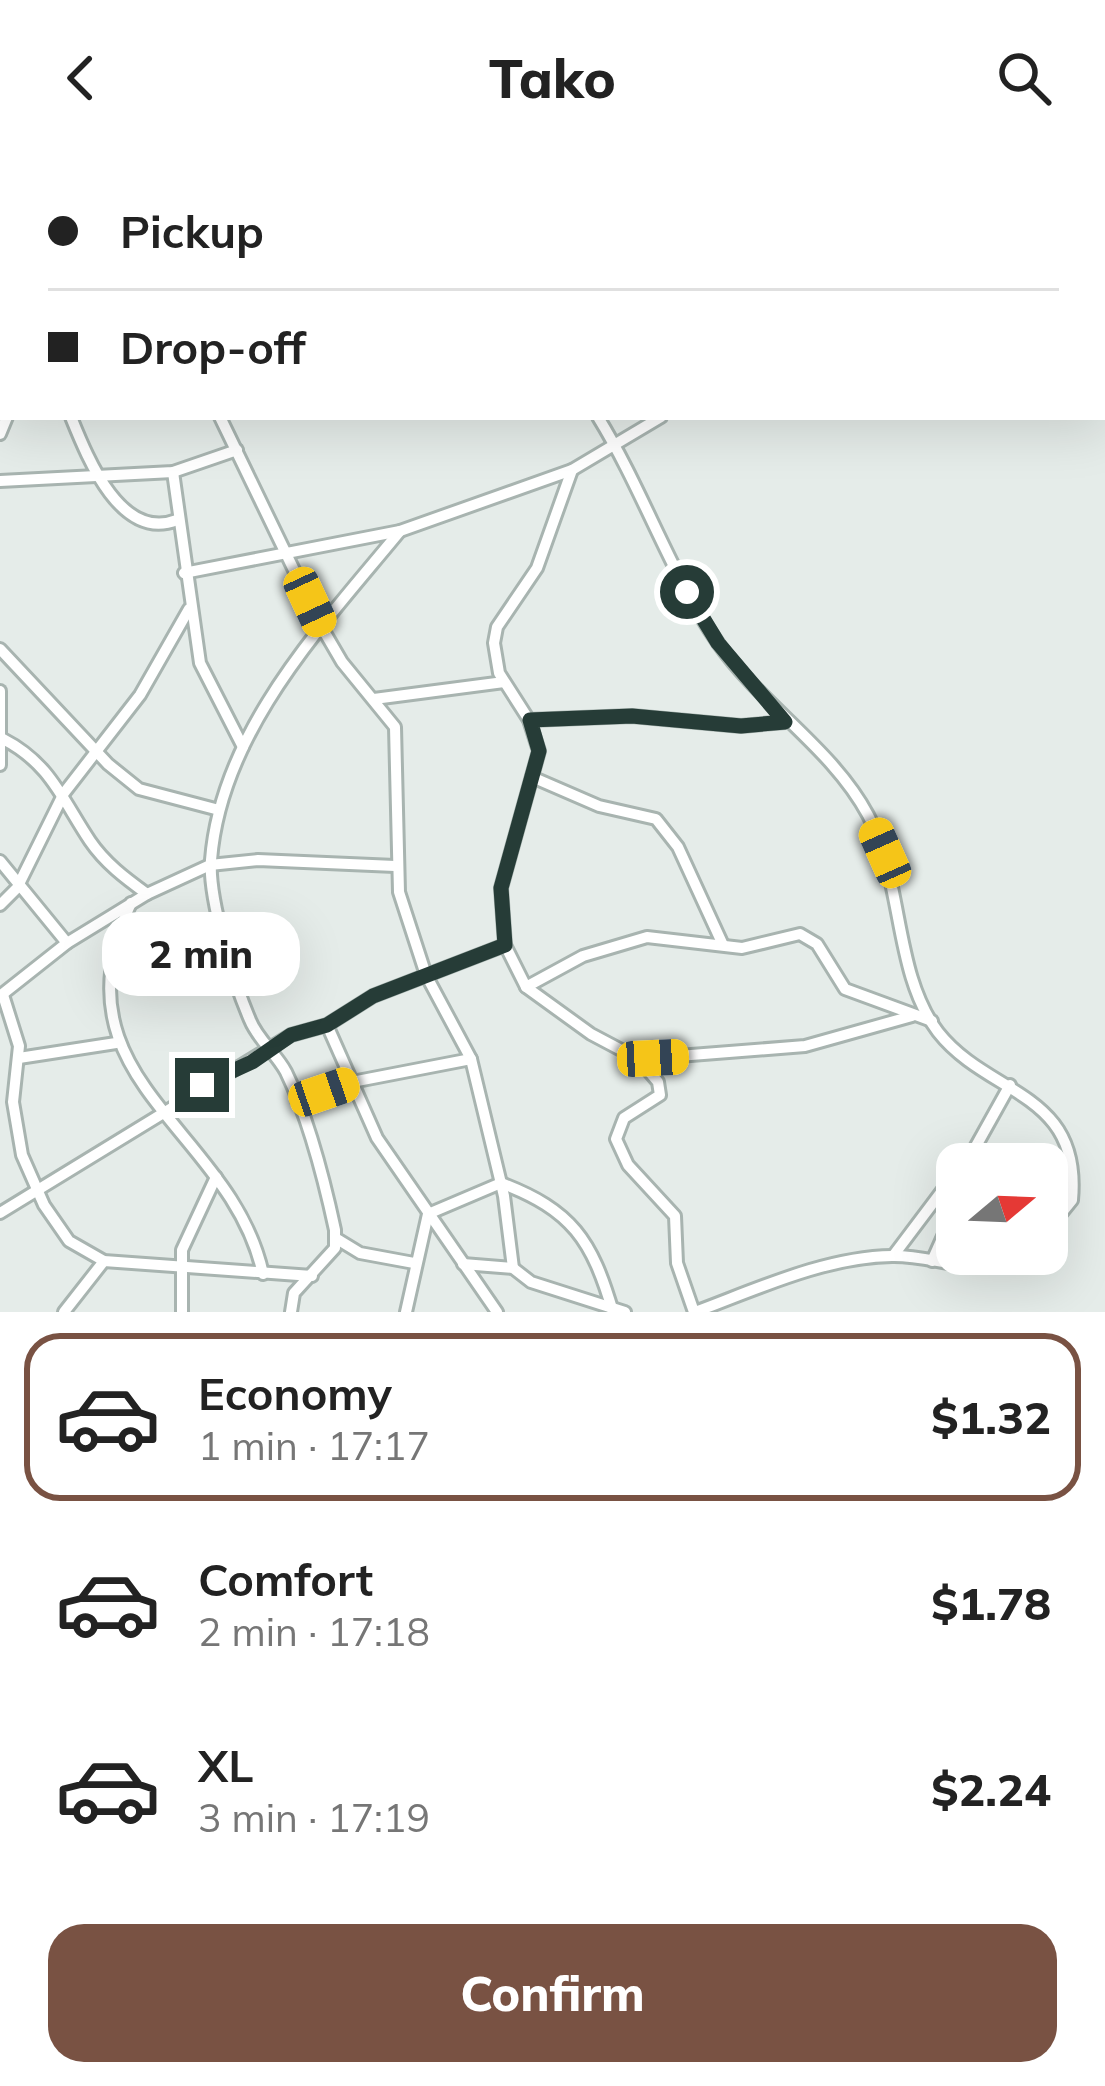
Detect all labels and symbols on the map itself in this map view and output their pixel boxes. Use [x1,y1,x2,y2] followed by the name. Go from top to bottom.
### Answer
[278,562,342,642] car
[660,565,714,619] route start
[854,813,916,893] car
[103,911,301,995] callout: 2 min
[616,1038,690,1078] car
[175,1058,229,1112] route end
[284,1063,364,1121] car
[936,1143,1068,1275] north arrow

